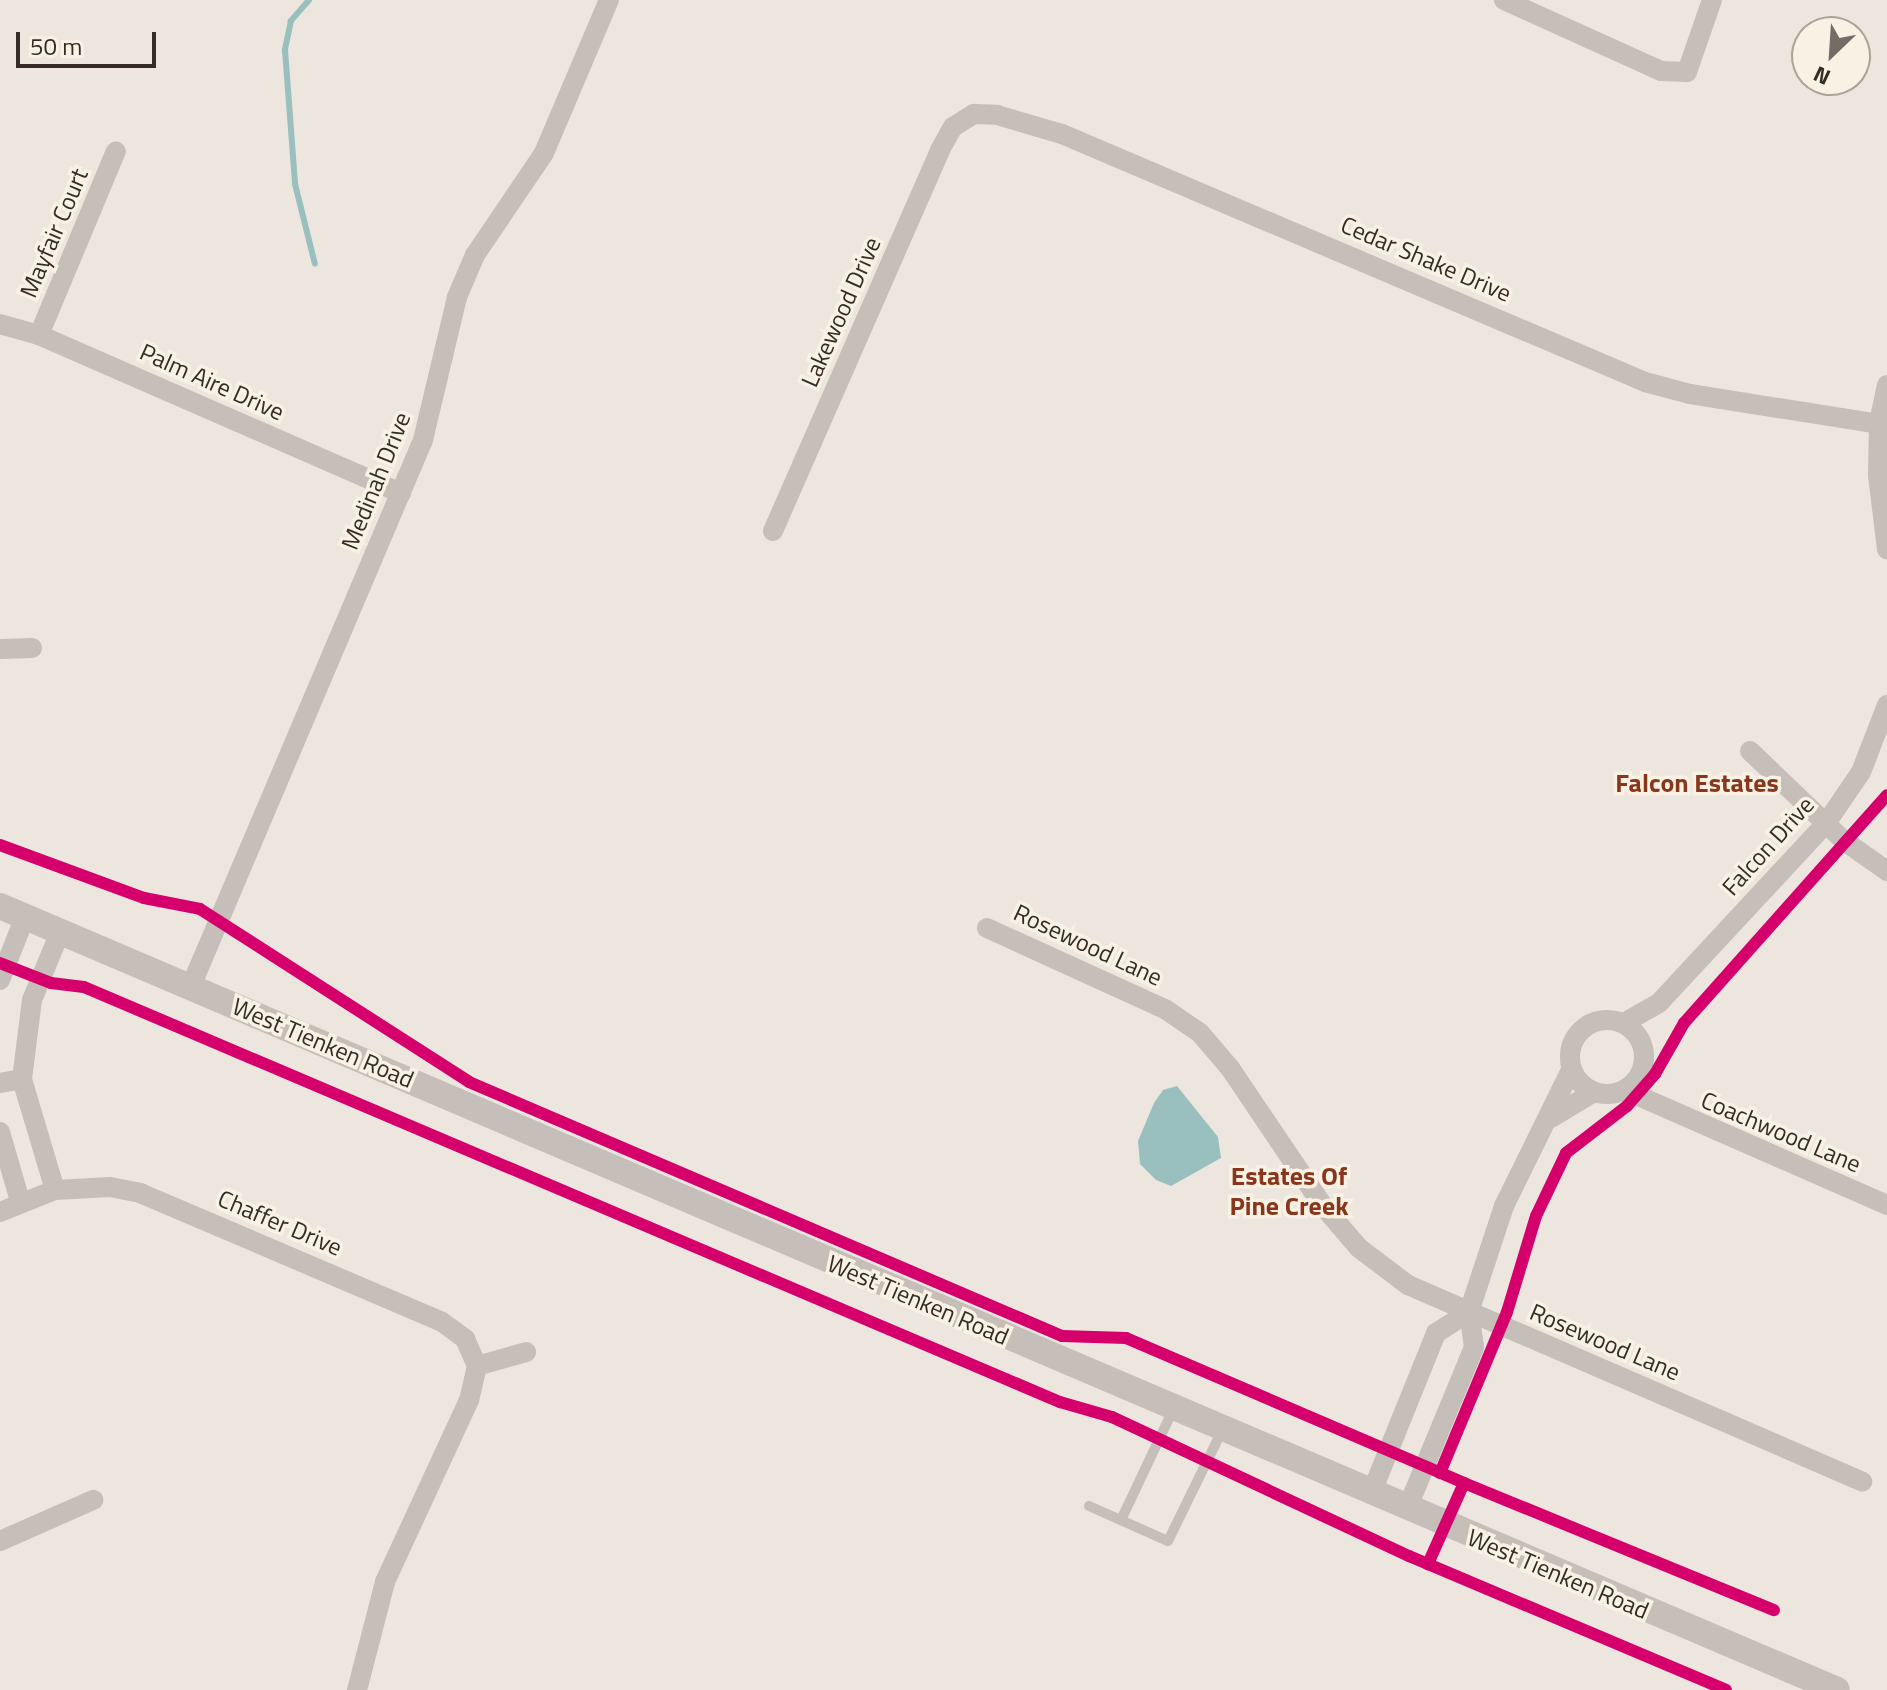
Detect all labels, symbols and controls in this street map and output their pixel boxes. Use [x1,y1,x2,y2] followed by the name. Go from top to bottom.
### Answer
[20,16,160,66] scale bar
[1791,16,1871,96] north arrow
[30,28,82,64] text: 50 m
[1808,57,1836,95] text: N
[14,164,94,302] street label: Mayfair Court
[1337,210,1515,308] street label: Cedar Shake Drive
[795,233,887,391] street label: Lakewood Drive
[136,337,288,427] street label: Palm Aire Drive
[335,408,417,554] street label: Medinah Drive
[1615,767,1779,799] district label: Falcon Estates
[1716,791,1820,901] street label: Falcon Drive
[1009,898,1167,992] street label: Rosewood Lane
[228,992,418,1094] street label: West Tienken Road
[1697,1085,1865,1179] street label: Coachwood Lane
[1229,1160,1349,1222] district label: Estates Of Pine Creek
[214,1184,346,1262] street label: Chaffer Drive
[823,1249,1013,1351] street label: West Tienken Road
[1526,1297,1684,1387] street label: Rosewood Lane
[1463,1523,1653,1625] street label: West Tienken Road

